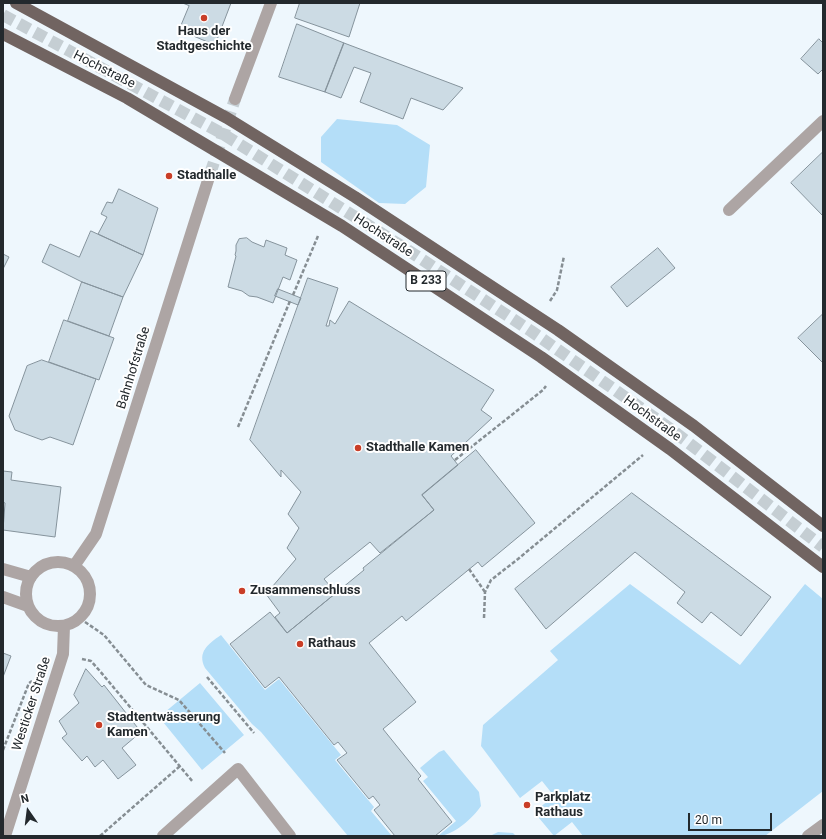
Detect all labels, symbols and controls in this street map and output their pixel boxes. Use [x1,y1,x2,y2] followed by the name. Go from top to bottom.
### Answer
[199,13,209,23] marker: Haus der Stadtgeschichte
[156,24,252,55] place label: Haus der Stadtgeschichte
[70,48,138,92] street label: Hochstraße
[177,168,236,184] place label: Stadthalle
[164,171,174,181] marker: Stadthalle
[350,211,416,261] street label: Hochstraße
[406,271,446,291] road number: B 233
[114,325,154,411] street label: Bahnhofstraße
[620,393,684,445] street label: Hochstraße
[366,440,469,456] place label: Stadthalle Kamen
[353,443,363,453] marker: Stadthalle Kamen
[250,583,360,599] place label: Zusammenschluss
[237,586,247,596] marker: Zusammenschluss
[308,636,356,652] place label: Rathaus
[295,639,305,649] marker: Rathaus
[9,655,55,753] street label: Westicker Straße
[107,710,220,741] place label: Stadtentwässerung Kamen
[94,720,104,730] marker: Stadtentwässerung Kamen
[535,790,591,821] place label: Parkplatz Rathaus
[8,791,48,831] north arrow
[20,792,30,806] text: N
[522,800,532,810] marker: Parkplatz Rathaus
[690,805,774,831] scale bar
[695,813,722,827] text: 20 m

